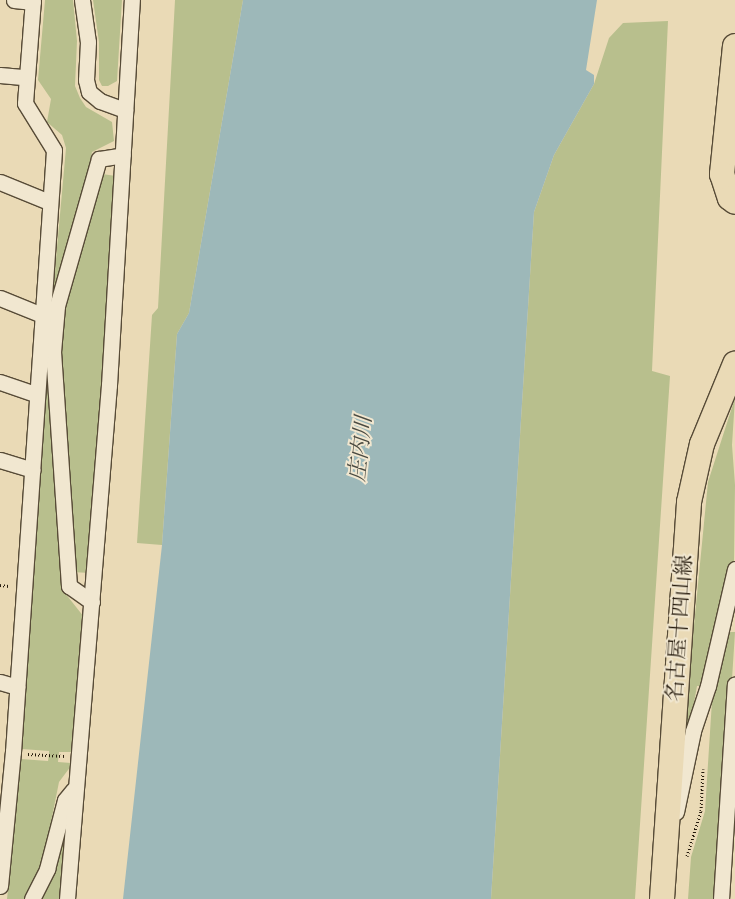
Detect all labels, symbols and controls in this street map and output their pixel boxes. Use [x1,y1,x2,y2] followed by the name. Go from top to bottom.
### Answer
[344,415,378,483] water label: 庄内川
[662,554,698,702] street label: 名古屋十四山線

